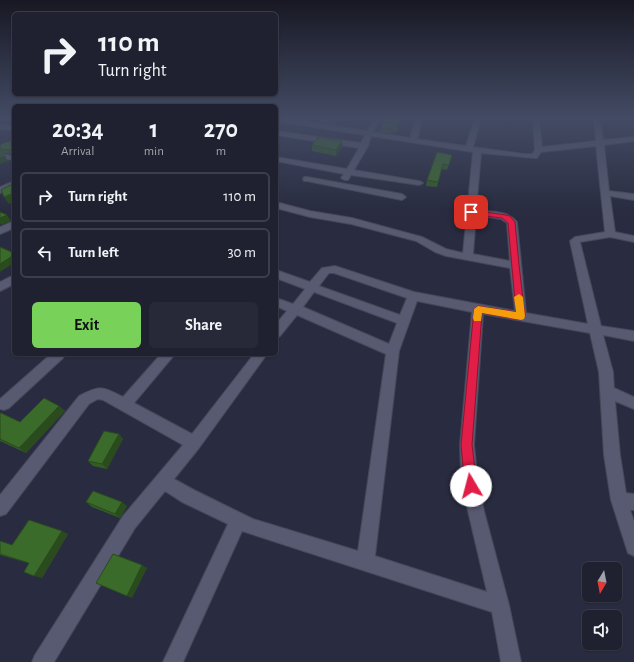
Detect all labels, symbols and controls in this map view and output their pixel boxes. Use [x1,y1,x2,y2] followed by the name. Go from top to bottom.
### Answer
[32,28,84,80] icon: right
[98,29,160,57] text: 110 m
[98,62,167,80] text: Turn right
[52,118,104,142] text: 20:34
[149,118,158,142] text: 1
[204,118,238,142] text: 270
[61,145,95,158] text: Arrival
[144,145,164,158] text: min
[216,145,226,158] text: m
[34,186,56,208] icon: right
[68,189,127,204] text: Turn right
[223,189,256,204] text: 110 m
[454,195,488,229] pin
[460,201,482,223] icon: arrive
[34,242,56,264] icon: left
[68,245,119,260] text: Turn left
[227,245,256,260] text: 30 m
[32,302,141,348] button: Exit
[149,302,258,348] button: Share
[450,465,492,507] position arrow
[582,562,622,602] north arrow
[582,562,622,650] map controls
[582,610,622,650] button: sound

